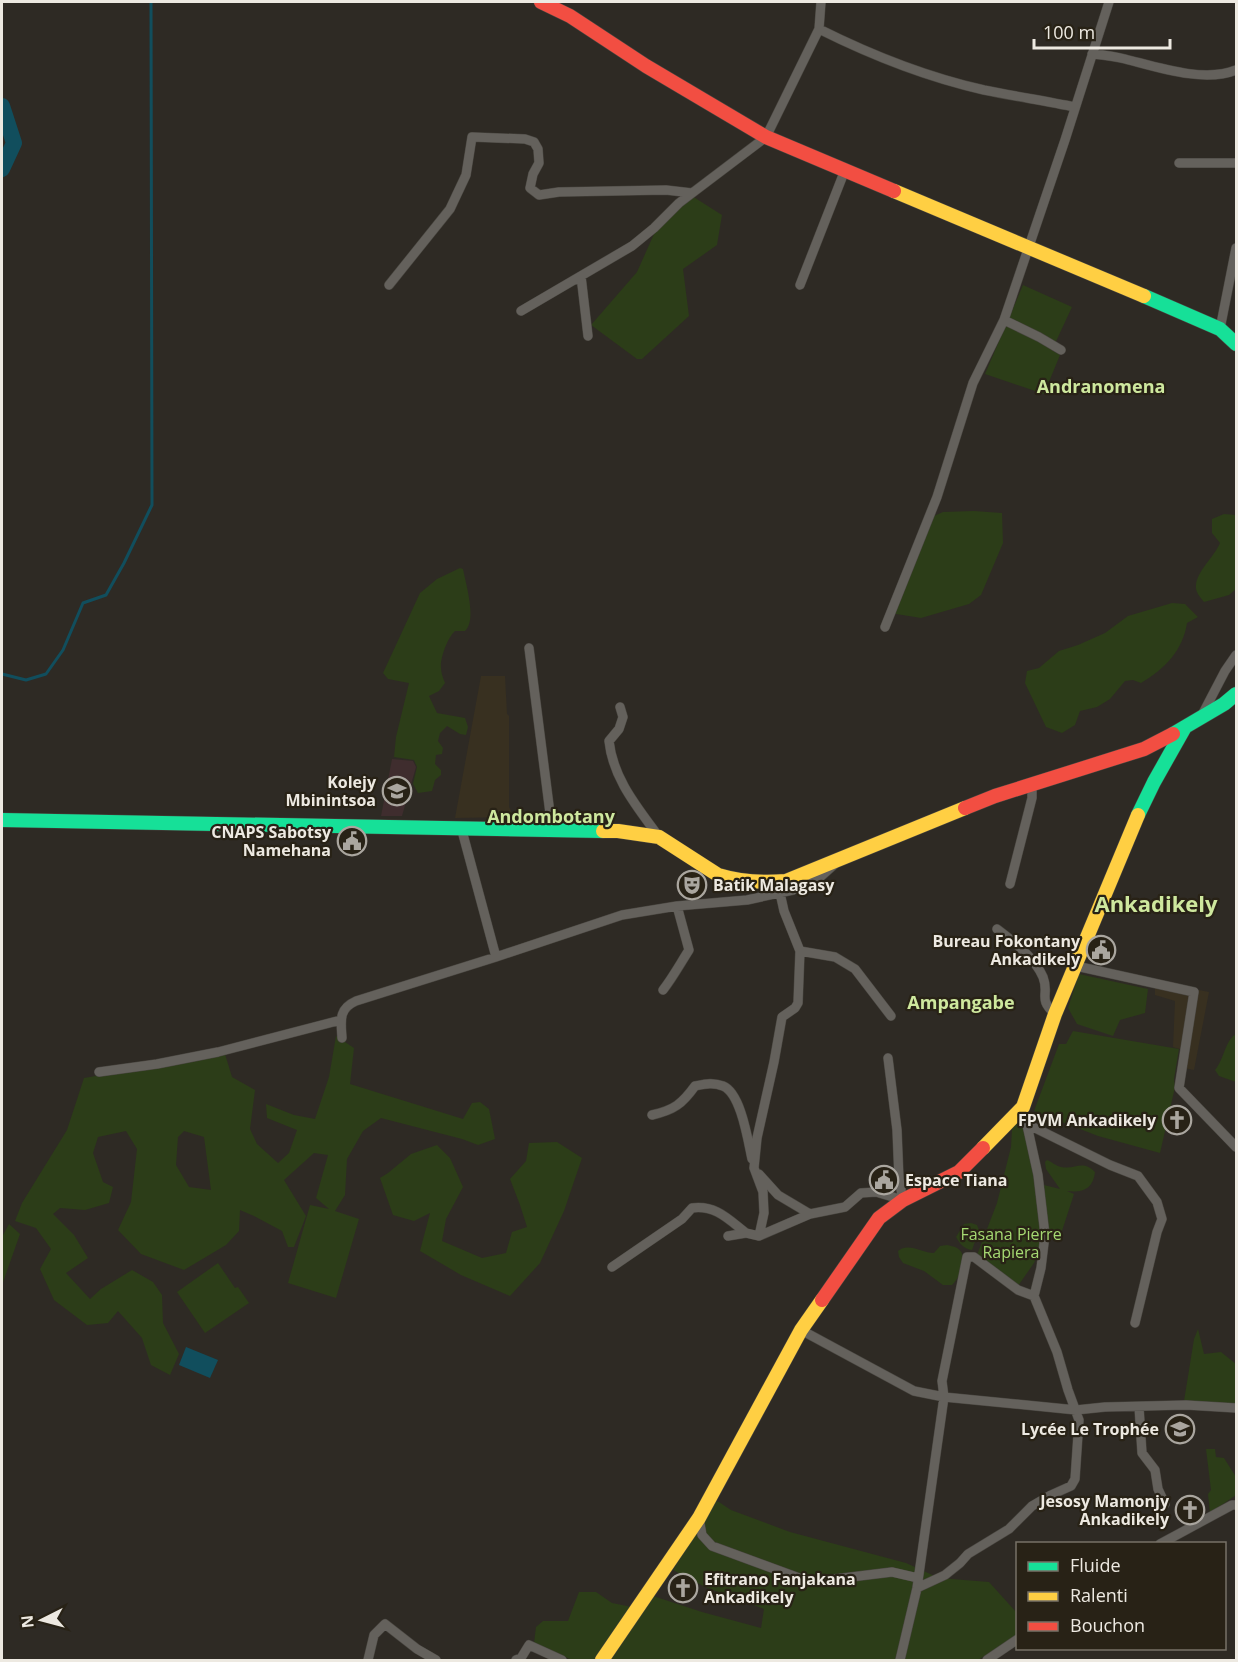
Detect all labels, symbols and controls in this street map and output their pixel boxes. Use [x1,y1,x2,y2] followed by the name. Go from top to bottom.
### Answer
[1034,12,1170,50] scale bar
[1043,20,1095,44] text: 100 m
[1037,374,1165,398] district label: Andranomena
[286,771,377,811] place label: Kolejy Mbinintsoa
[381,775,413,807] school or university icon: Kolejy Mbinintsoa
[487,804,616,828] district label: Andombotany
[211,821,332,861] place label: CNAPS Sabotsy Namehana
[336,825,368,857] public building icon: CNAPS Sabotsy Namehana
[676,869,708,901] theatre icon: Batik Malagasy
[713,874,835,896] place label: Batik Malagasy
[1094,888,1218,918] district label: Ankadikely
[932,930,1081,970] place label: Bureau Fokontany Ankadikely
[1085,934,1117,966] public building icon: Bureau Fokontany Ankadikely
[907,990,1015,1014] district label: Ampangabe
[1161,1104,1193,1136] church icon: FPVM Ankadikely
[1018,1109,1157,1131] place label: FPVM Ankadikely
[868,1164,900,1196] public building icon: Espace Tiana
[905,1169,1008,1191] place label: Espace Tiana
[960,1223,1062,1263] park label: Fasana Pierre Rapiera
[1164,1413,1196,1445] school or university icon: Lycée Le Trophée
[1021,1418,1159,1440] place label: Lycée Le Trophée
[1038,1490,1170,1530] place label: Jesosy Mamonjy Ankadikely
[1174,1494,1206,1526] church icon: Jesosy Mamonjy Ankadikely
[1016,1542,1226,1650] legend
[1070,1553,1121,1577] text: Fluide
[704,1568,856,1608] place label: Efitrano Fanjakana Ankadikely
[667,1572,699,1604] church icon: Efitrano Fanjakana Ankadikely
[1070,1583,1128,1607] text: Ralenti
[12,1590,72,1650] north arrow
[1070,1613,1145,1637] text: Bouchon
[15,1614,39,1629] text: N

